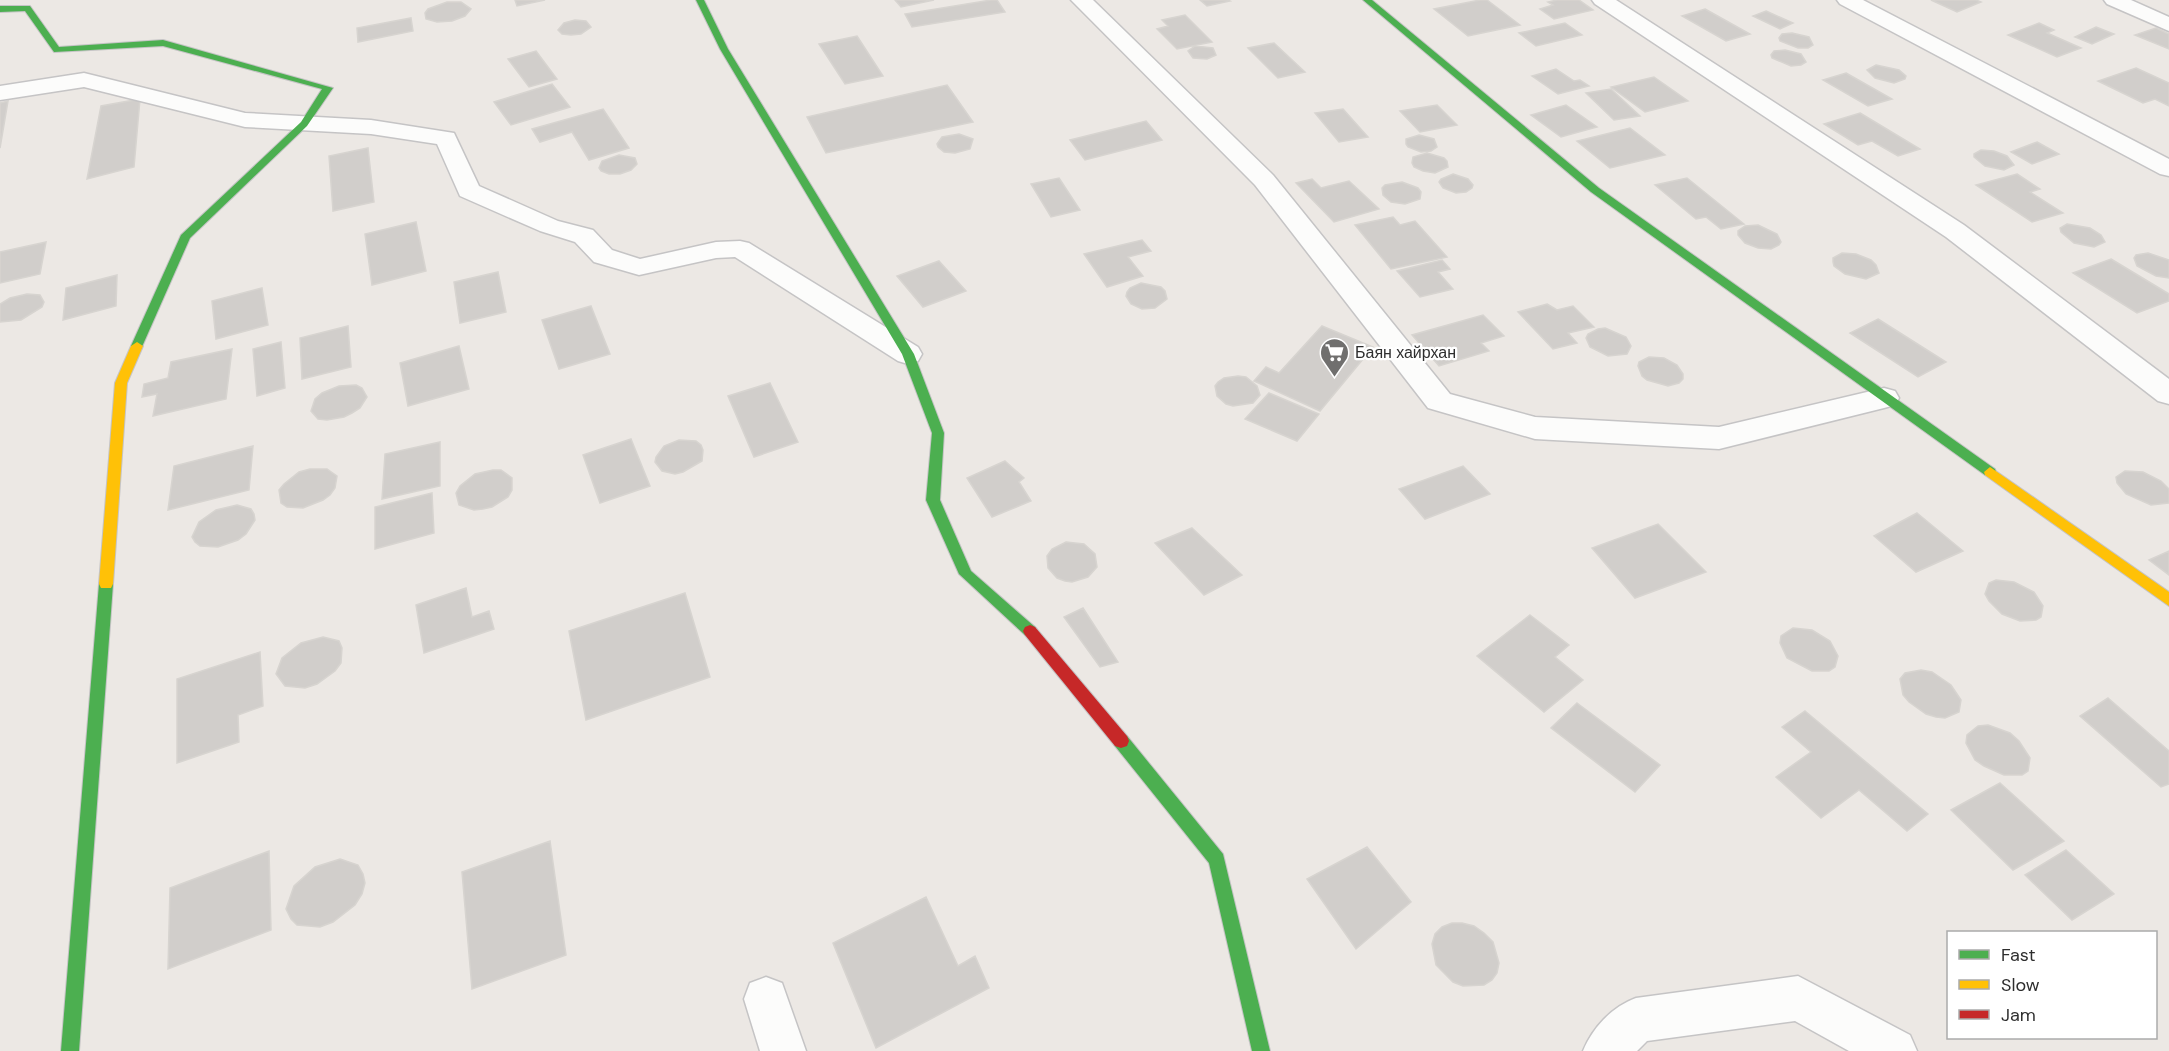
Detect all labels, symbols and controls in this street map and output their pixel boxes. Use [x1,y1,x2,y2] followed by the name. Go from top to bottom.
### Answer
[1318,336,1350,378] supermarket icon: Баян хайрхан
[1355,342,1456,363] place label: Баян хайрхан
[1947,931,2157,1039] legend
[2001,943,2036,967] text: Fast
[2001,973,2040,997] text: Slow
[2001,1003,2036,1027] text: Jam

